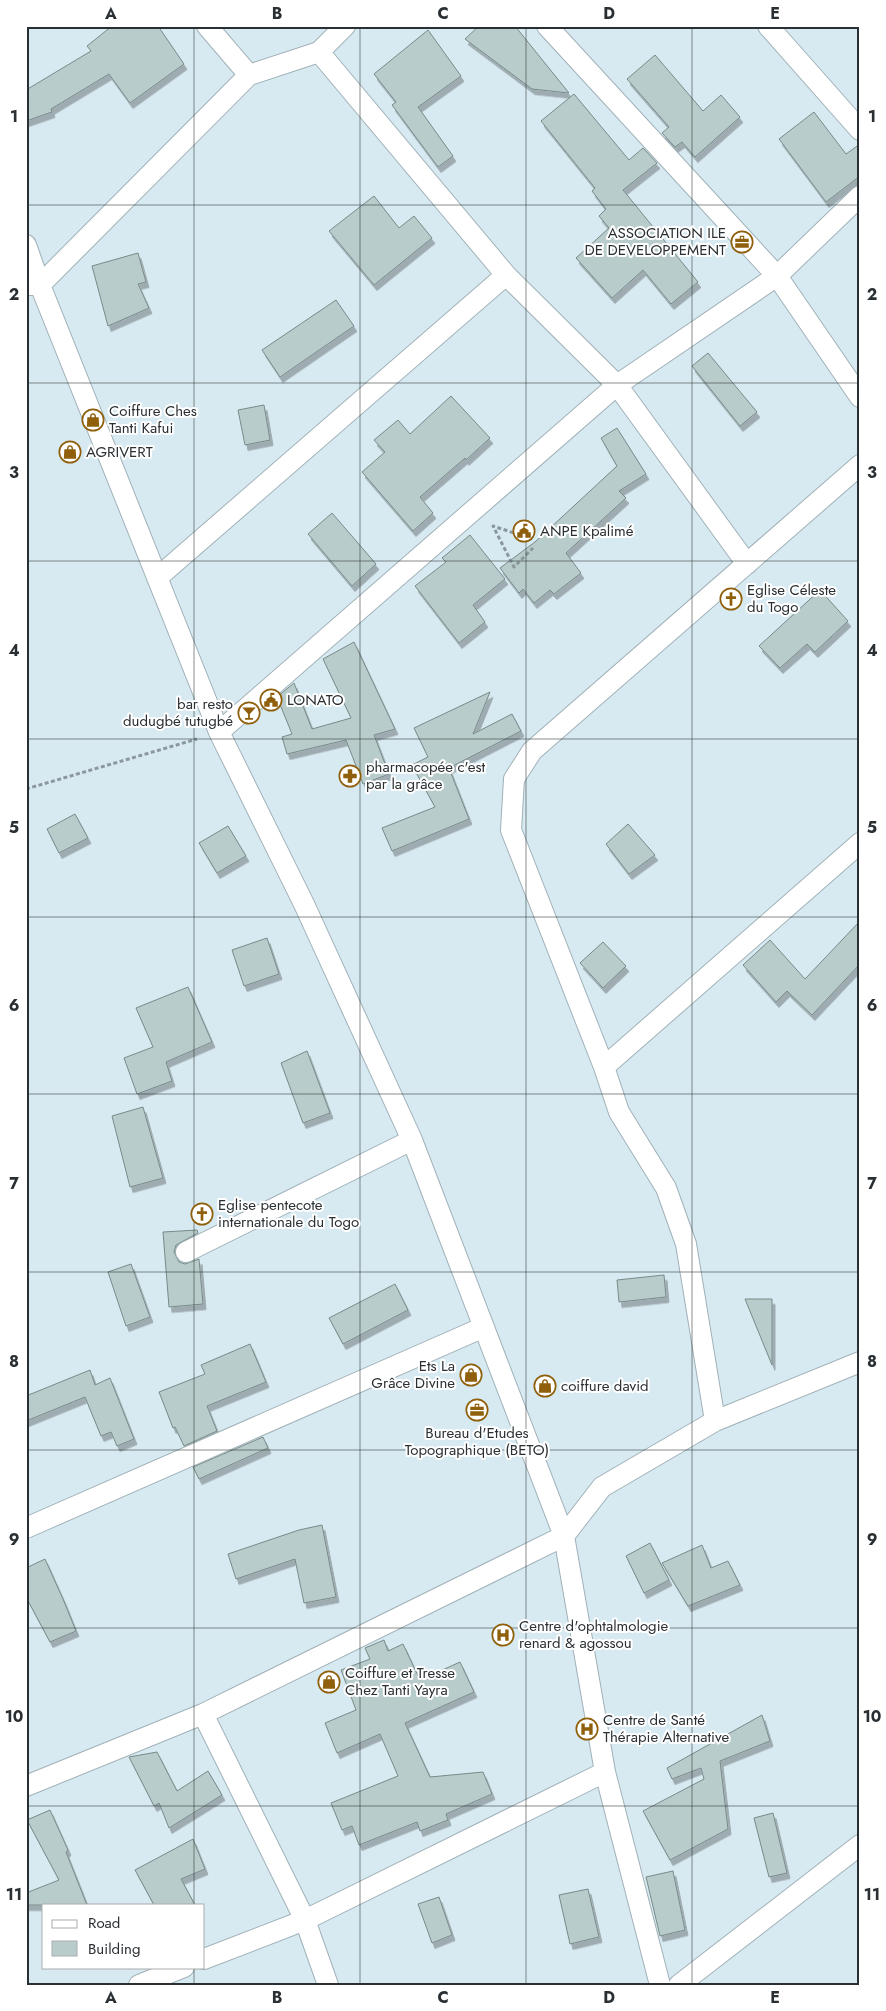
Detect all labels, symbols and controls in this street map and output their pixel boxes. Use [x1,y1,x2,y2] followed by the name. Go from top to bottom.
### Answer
[104,2,117,25] text: A
[272,2,282,25] text: B
[437,2,449,25] text: C
[603,2,615,25] text: D
[770,2,780,25] text: E
[10,105,18,128] text: 1
[868,105,876,128] text: 1
[585,222,726,261] place label: ASSOCIATION ILE DE DEVELOPPEMENT
[730,230,754,254] office icon: ASSOCIATION ILE DE DEVELOPPEMENT
[9,283,19,306] text: 2
[867,283,877,306] text: 2
[109,400,197,439] place label: Coiffure Ches Tanti Kafui
[81,408,105,432] shop icon: Coiffure Ches Tanti Kafui
[58,440,82,464] shop icon: AGRIVERT
[86,441,153,463] place label: AGRIVERT
[9,461,19,484] text: 3
[867,461,877,484] text: 3
[512,519,536,543] public building icon: ANPE Kpalimé
[540,520,634,542] place label: ANPE Kpalimé
[747,579,836,618] place label: Eglise Céleste du Togo
[719,587,743,611] church icon: Eglise Céleste du Togo
[8,639,20,662] text: 4
[866,639,878,662] text: 4
[259,688,283,712] public building icon: LONATO
[287,689,344,711] place label: LONATO
[123,693,233,732] place label: bar resto dudugbé tutugbé
[237,701,261,725] bar icon: bar resto dudugbé tutugbé
[366,756,486,795] place label: pharmacopée c'est par la grâce
[338,764,362,788] pharmacy icon: pharmacopée c'est par la grâce
[9,816,19,839] text: 5
[867,816,877,839] text: 5
[9,994,19,1017] text: 6
[867,994,877,1017] text: 6
[9,1172,19,1195] text: 7
[867,1172,877,1195] text: 7
[218,1194,359,1233] place label: Eglise pentecote internationale du Togo
[190,1202,214,1226] church icon: Eglise pentecote internationale du Togo
[9,1350,19,1373] text: 8
[867,1350,877,1373] text: 8
[371,1355,455,1394] place label: Ets La Grâce Divine
[459,1363,483,1387] shop icon: Ets La Grâce Divine
[533,1374,557,1398] shop icon: coiffure david
[561,1375,649,1397] place label: coiffure david
[465,1398,489,1422] office icon: Bureau d'Etudes Topographique (BETO)
[405,1422,549,1461] place label: Bureau d'Etudes Topographique (BETO)
[9,1528,19,1551] text: 9
[867,1528,877,1551] text: 9
[519,1615,669,1654] place label: Centre d'ophtalmologie renard & agossou
[491,1623,515,1647] hospital icon: Centre d'ophtalmologie renard & agossou
[345,1662,455,1701] place label: Coiffure et Tresse Chez Tanti Yayra
[317,1670,341,1694] shop icon: Coiffure et Tresse Chez Tanti Yayra
[5,1705,23,1728] text: 10
[863,1705,881,1728] text: 10
[603,1709,729,1748] place label: Centre de Santé Thérapie Alternative
[575,1717,599,1741] hospital icon: Centre de Santé Thérapie Alternative
[6,1883,22,1906] text: 11
[864,1883,880,1906] text: 11
[42,1904,205,1968] legend
[88,1912,120,1934] text: Road
[88,1938,140,1960] text: Building
[104,1986,117,2009] text: A
[272,1986,282,2009] text: B
[437,1986,449,2009] text: C
[603,1986,615,2009] text: D
[770,1986,780,2009] text: E

